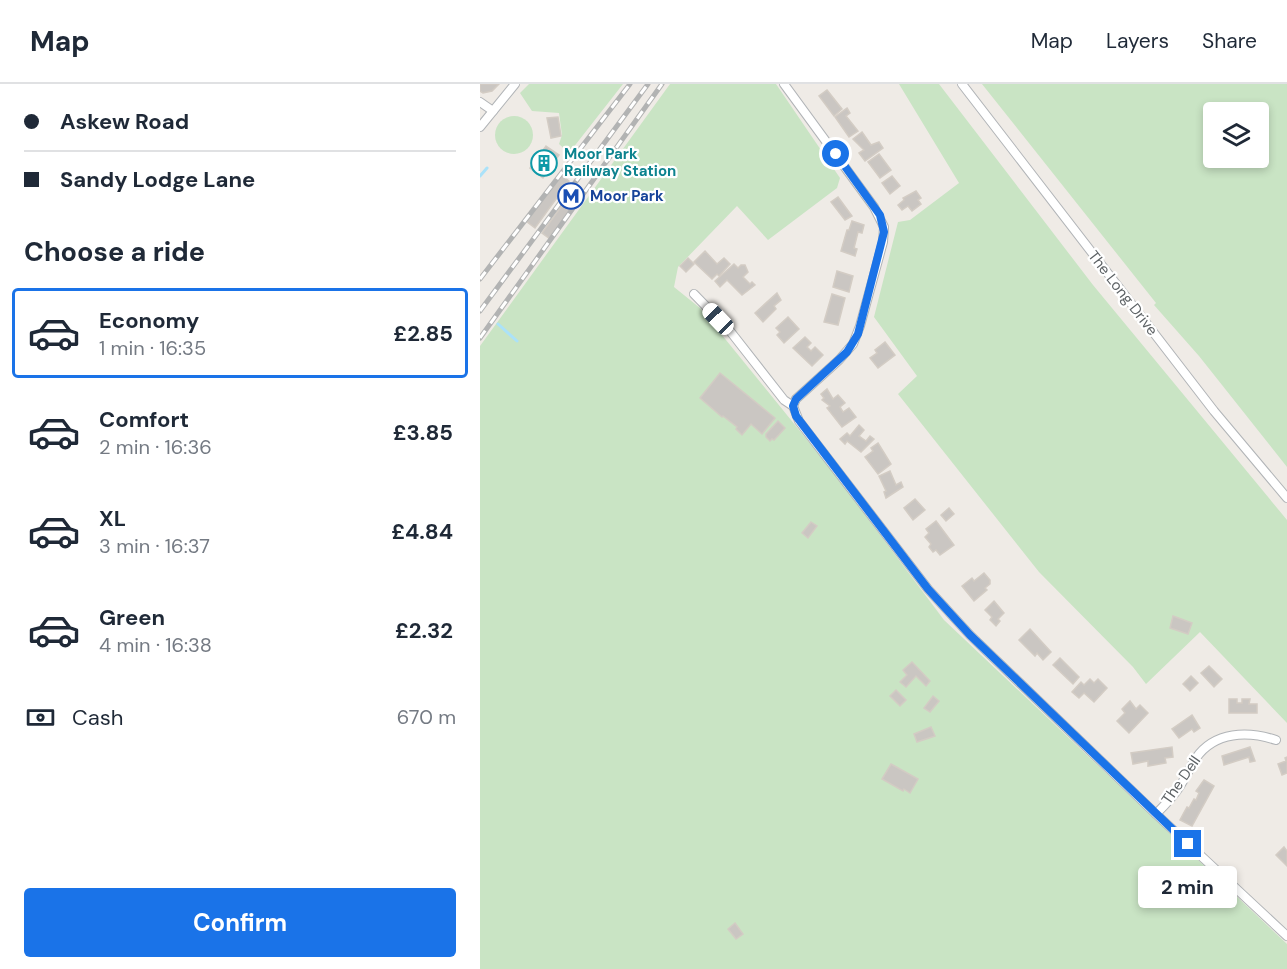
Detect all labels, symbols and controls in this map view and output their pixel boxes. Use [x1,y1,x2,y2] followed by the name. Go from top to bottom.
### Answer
[30,23,90,60] text: Map
[1031,27,1073,55] text: Map
[1106,27,1169,55] text: Layers
[1202,27,1257,55] text: Share
[1203,102,1269,168] map controls
[1203,102,1269,168] button: layers
[60,107,189,136] text: Askew Road
[822,140,849,167] route start
[564,144,676,181] place label: Moor Park Railway Station
[529,148,559,178] building icon: Moor Park Railway Station
[60,165,255,194] text: Sandy Lodge Lane
[556,181,586,211] metro station icon: Moor Park
[590,186,664,206] place label: Moor Park
[24,234,205,269] text: Choose a ride
[1084,246,1162,340] street label: The Long Drive
[699,300,737,338] car
[27,306,81,360] icon: car
[99,306,199,335] text: Economy
[393,319,453,348] text: £2.85
[99,335,206,361] text: 1 min · 16:35
[27,405,81,459] icon: car
[99,405,189,434] text: Comfort
[393,418,453,447] text: £3.85
[99,434,212,460] text: 2 min · 16:36
[27,504,81,558] icon: car
[99,504,126,533] text: XL
[391,517,453,546] text: £4.84
[99,533,210,559] text: 3 min · 16:37
[27,603,81,657] icon: car
[99,603,165,632] text: Green
[395,616,453,645] text: £2.32
[99,632,212,658] text: 4 min · 16:38
[24,701,57,734] icon: cash
[72,703,123,732] text: Cash
[397,704,456,730] text: 670 m
[1157,752,1205,808] street label: The Dell
[1174,830,1201,857] route end
[1138,865,1238,907] callout: 2 min
[1161,874,1214,900] text: 2 min
[24,888,456,957] button: Confirm

